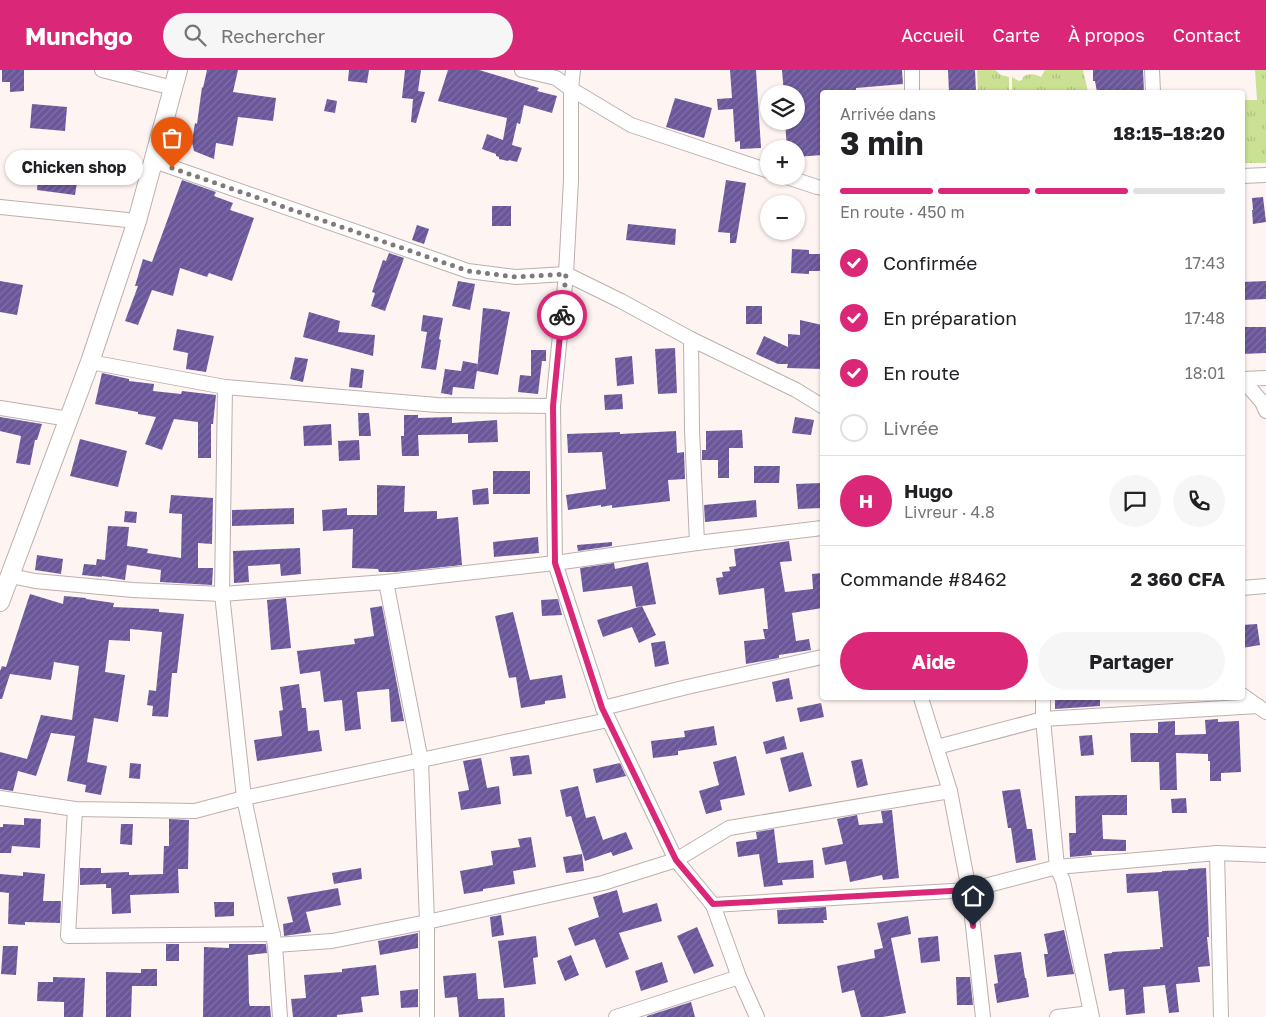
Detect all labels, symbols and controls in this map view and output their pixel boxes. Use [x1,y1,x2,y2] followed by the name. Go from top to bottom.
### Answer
[163,13,513,58] search box
[25,21,133,50] text: Munchgo
[181,21,209,49] icon: search
[221,24,325,47] text: Rechercher
[901,24,965,46] text: Accueil
[993,24,1040,46] text: Carte
[1068,24,1145,46] text: À propos
[1173,24,1241,46] text: Contact
[760,85,805,240] map controls
[760,85,805,130] button: layers
[840,104,936,124] text: Arrivée dans
[151,117,193,168] pin
[1114,121,1225,144] text: 18:15–18:20
[158,124,186,152] icon: bag
[840,124,924,162] text: 3 min
[760,140,805,185] button: +
[4,150,142,186] callout: Chicken shop
[22,157,126,177] text: Chicken shop
[760,195,805,240] button: −
[840,202,965,222] text: En route · 450 m
[840,249,868,277] icon: check
[883,251,977,274] text: Confirmée
[1185,253,1225,273] text: 17:43
[537,290,587,340] courier
[548,301,576,329] icon: bike
[840,304,868,332] icon: check
[883,306,1017,329] text: En préparation
[1184,308,1225,328] text: 17:48
[840,359,868,387] icon: check
[883,361,960,384] text: En route
[1185,363,1225,383] text: 18:01
[883,416,939,439] text: Livrée
[1109,475,1161,527] button: chat
[1173,475,1225,527] button: phone
[904,479,953,502] text: Hugo
[859,489,873,512] text: H
[904,502,995,522] text: Livreur · 4.8
[840,567,1006,590] text: Commande #8462
[1131,567,1225,590] text: 2 360 CFA
[840,632,1028,690] button: Aide
[1038,632,1225,690] button: Partager
[952,875,994,926] pin
[959,882,987,910] icon: home

